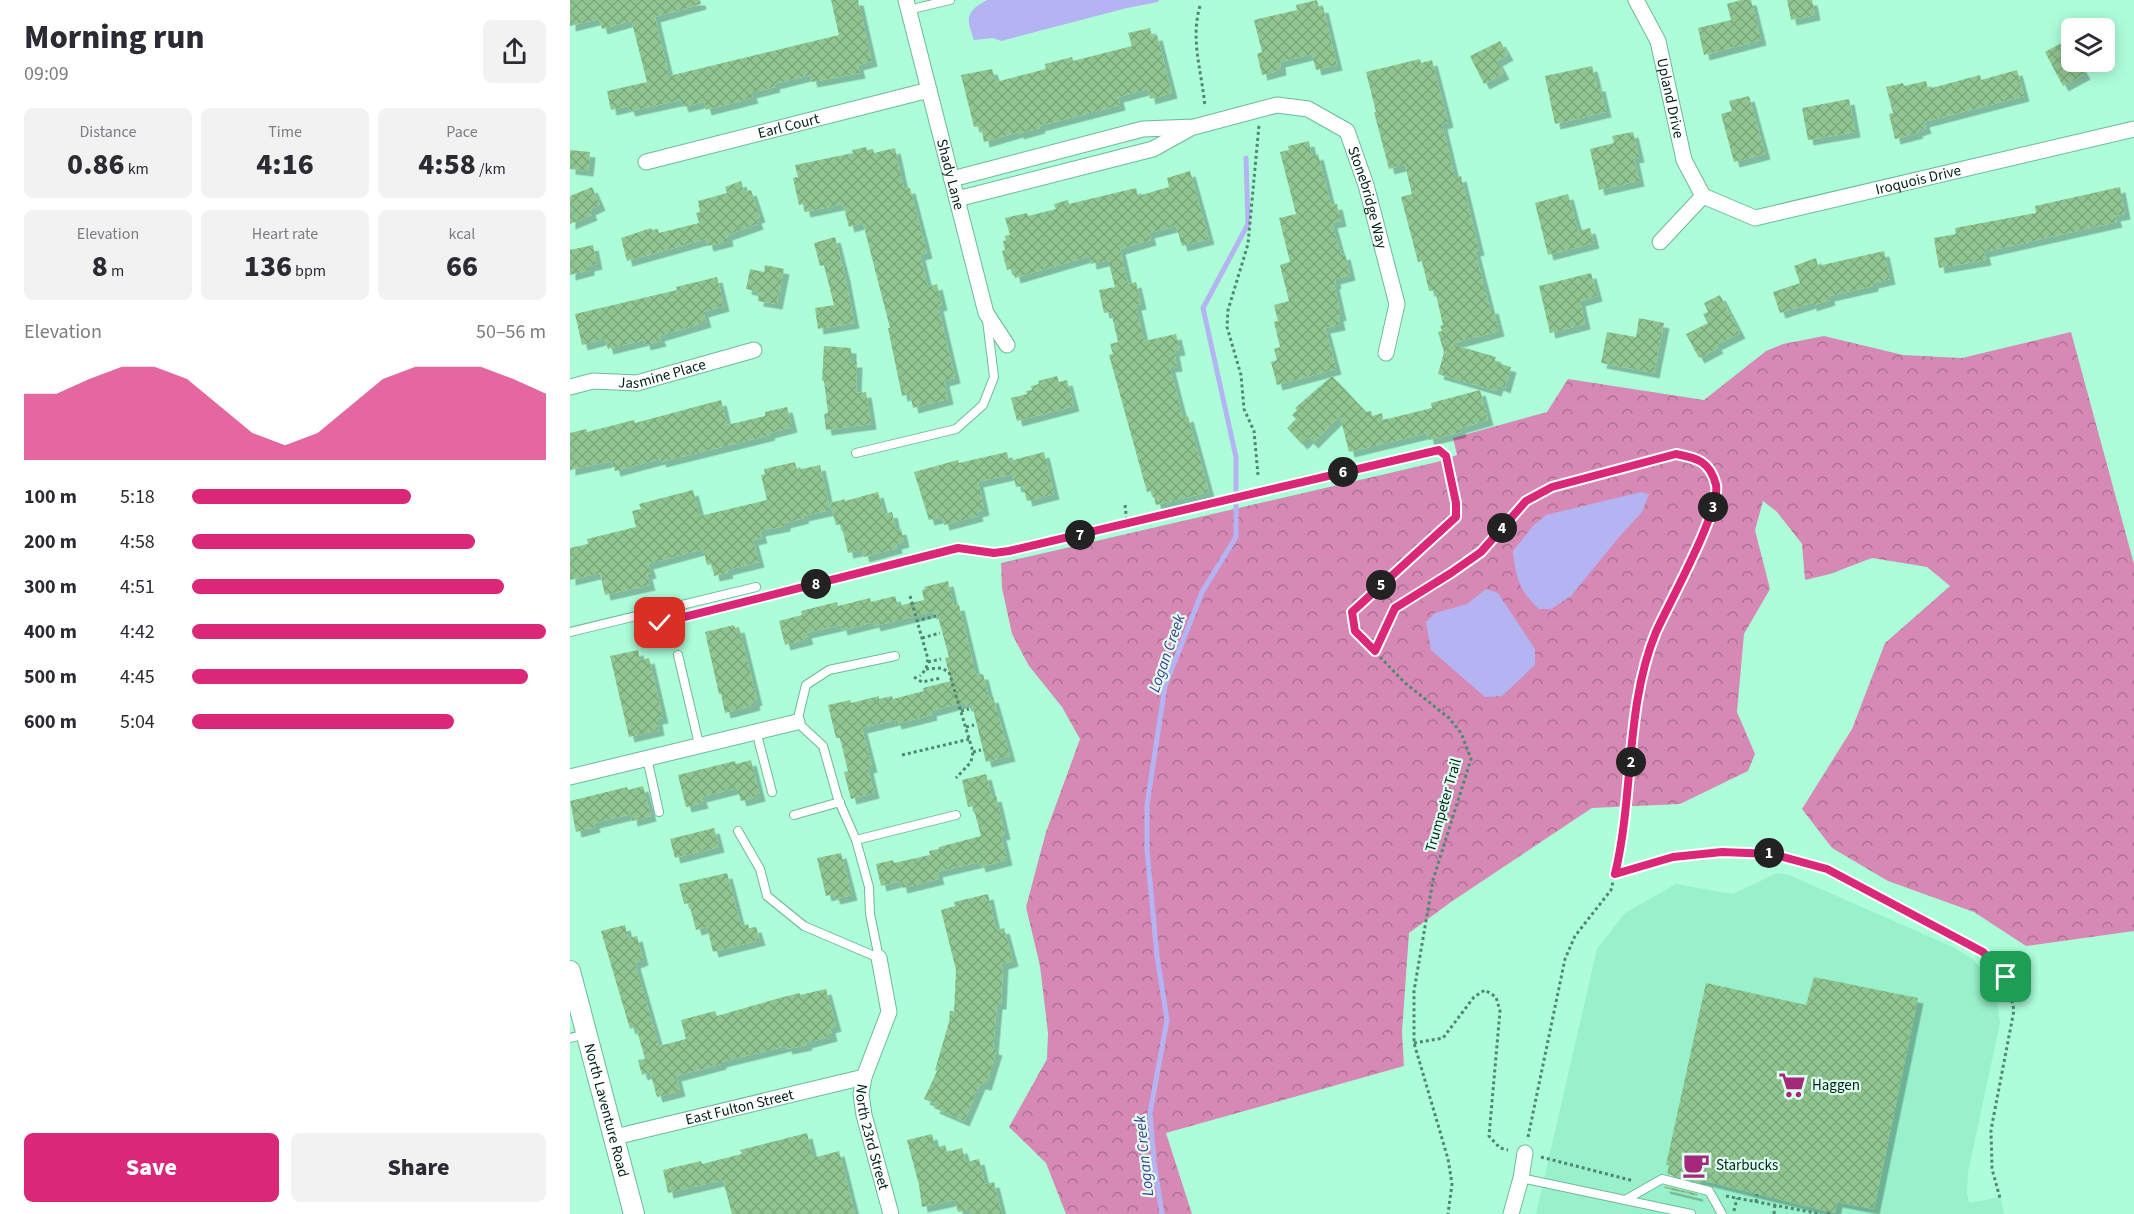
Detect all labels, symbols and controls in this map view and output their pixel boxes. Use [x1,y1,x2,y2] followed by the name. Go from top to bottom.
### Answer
[24,14,204,61] text: Morning run
[2061,18,2115,72] map controls
[2061,18,2115,72] button: layers
[483,20,546,83] button: share
[1651,56,1689,140] street label: Upland Drive
[24,60,69,88] text: 09:09
[756,108,822,144] street label: Earl Court
[80,121,136,143] text: Distance
[268,121,302,143] text: Time
[446,121,478,143] text: Pace
[931,137,969,212] street label: Shady Lane
[67,143,124,186] text: 0.86
[256,143,314,186] text: 4:16
[418,143,476,186] text: 4:58
[1342,143,1392,251] street label: Stonebridge Way
[124,158,149,180] text: km
[476,158,506,180] text: /km
[1873,160,1963,200] street label: Iroquois Drive
[77,223,139,245] text: Elevation
[252,223,318,245] text: Heart rate
[449,223,475,245] text: kcal
[92,245,108,288] text: 8
[244,245,292,288] text: 136
[446,245,478,288] text: 66
[108,260,124,282] text: m
[292,260,326,282] text: bpm
[24,318,102,346] text: Elevation
[476,318,546,346] text: 50–56 m
[618,354,708,394] street label: Jasmine Place
[1328,457,1358,487] pin: 6
[1339,461,1347,483] text: 6
[24,483,77,511] text: 100 m
[120,483,155,511] text: 5:18
[1698,492,1728,522] pin: 3
[1709,496,1717,518] text: 3
[1487,513,1517,543] pin: 4
[1498,517,1506,539] text: 4
[1065,520,1095,550] pin: 7
[1076,524,1084,546] text: 7
[24,528,77,556] text: 200 m
[120,528,155,556] text: 4:58
[801,569,831,599] pin: 8
[1366,570,1396,600] pin: 5
[24,573,77,601] text: 300 m
[120,573,155,601] text: 4:51
[812,573,820,595] text: 8
[1377,574,1385,596] text: 5
[634,597,685,648] pin
[643,606,676,639] icon: check
[1143,611,1191,695] water label: Logan Creek
[24,618,77,646] text: 400 m
[120,618,155,646] text: 4:42
[24,663,77,691] text: 500 m
[120,663,155,691] text: 4:45
[24,708,77,736] text: 600 m
[120,708,155,736] text: 5:04
[1616,747,1646,777] pin: 2
[1627,751,1635,773] text: 2
[1420,756,1467,854] street label: Trumpeter Trail
[1754,838,1784,868] pin: 1
[1765,842,1773,864] text: 1
[1980,951,2031,1002] pin
[1989,960,2022,993] icon: arrive
[578,1041,634,1180] street label: North Laventure Road
[1777,1070,1807,1100] supermarket icon: Haggen
[1812,1075,1860,1096] place label: Haggen
[850,1082,894,1192] street label: North 23rd Street
[683,1084,796,1131] street label: East Fulton Street
[1129,1114,1159,1197] water label: Logan Creek
[24,1133,279,1202] button: Save
[291,1133,546,1202] button: Share
[1681,1150,1711,1180] cafe icon: Starbucks
[1716,1155,1778,1176] place label: Starbucks

